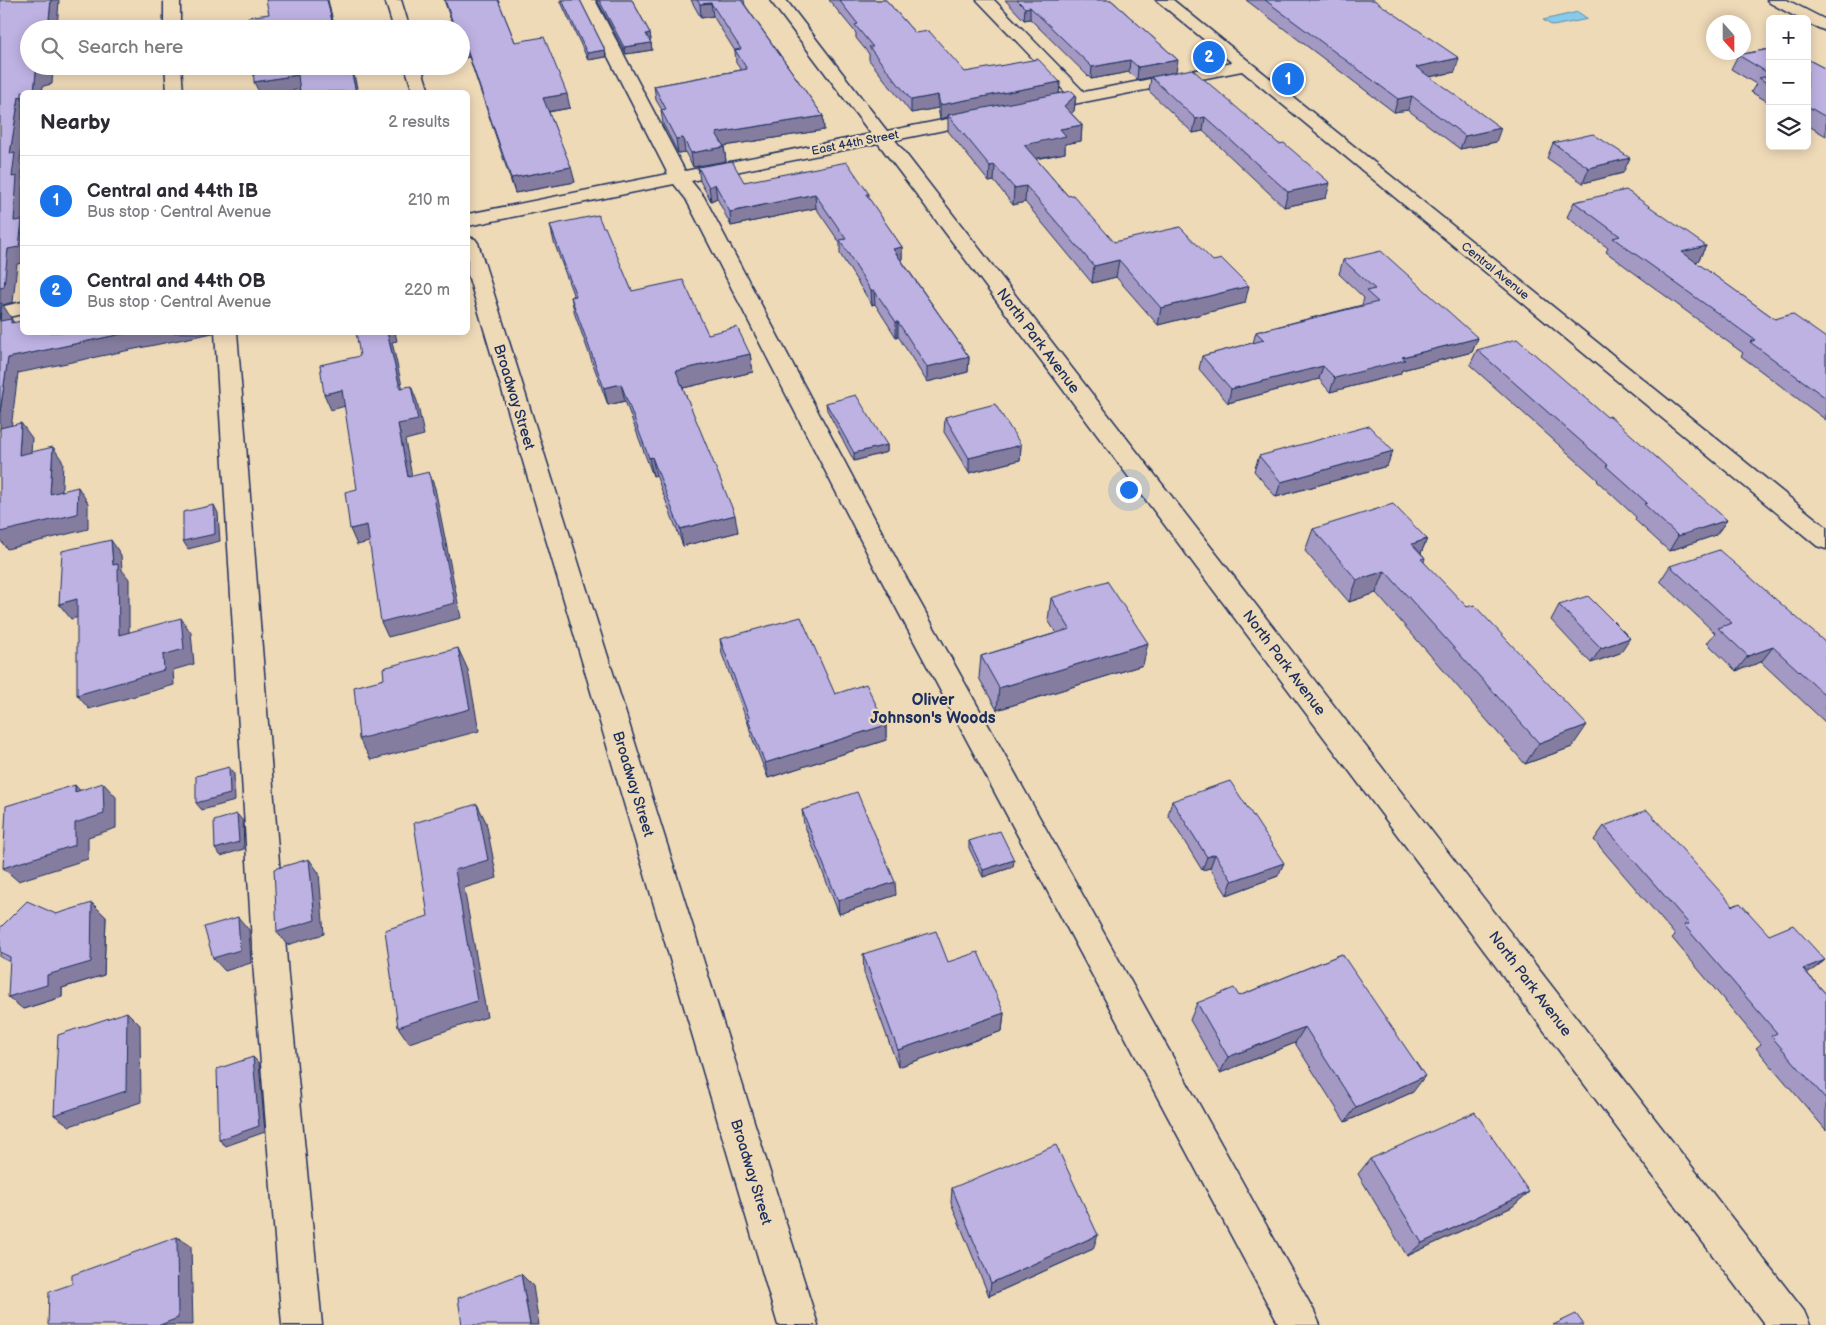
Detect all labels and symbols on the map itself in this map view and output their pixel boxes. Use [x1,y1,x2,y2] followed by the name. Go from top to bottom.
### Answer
[1706,15,1751,60] north arrow
[1193,38,1225,76] pin: 2
[1272,60,1304,98] pin: 1
[810,127,900,159] street label: East 44th Street
[1458,239,1532,303] street label: Central Avenue
[992,285,1084,397] street label: North Park Avenue
[489,342,539,453] street label: Broadway Street
[1116,477,1142,503] your location
[1238,607,1330,719] street label: North Park Avenue
[870,691,996,728] district label: Oliver Johnson's Woods
[608,729,658,840] street label: Broadway Street
[1484,928,1576,1040] street label: North Park Avenue
[726,1117,776,1228] street label: Broadway Street

